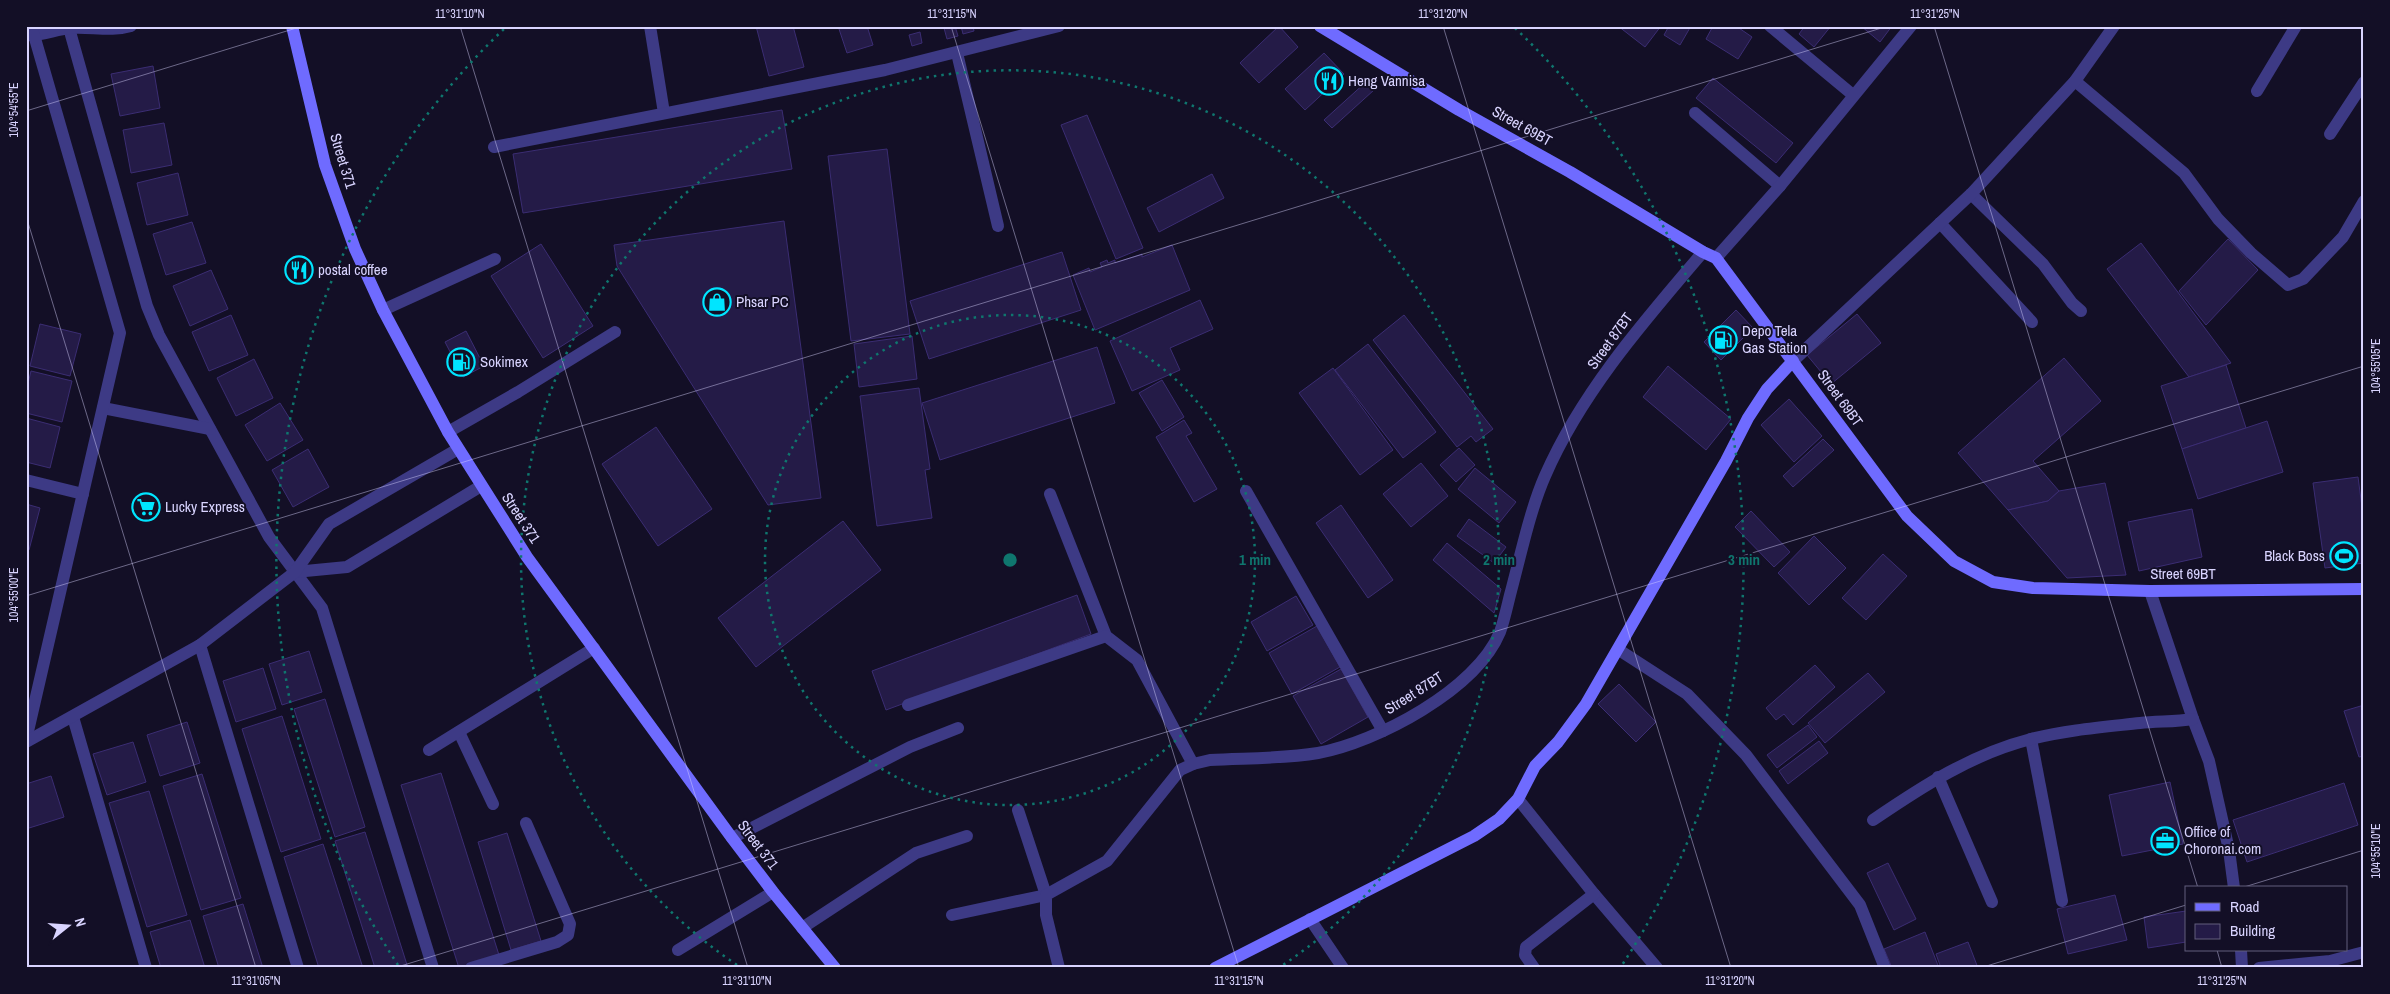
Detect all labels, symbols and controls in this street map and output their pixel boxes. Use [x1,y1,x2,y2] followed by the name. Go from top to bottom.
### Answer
[435,6,485,22] text: 11°31'10"N
[927,6,977,22] text: 11°31'15"N
[1418,6,1468,22] text: 11°31'20"N
[1910,6,1960,22] text: 11°31'25"N
[1314,66,1344,96] restaurant icon: Heng Vannisa
[1348,70,1425,91] place label: Heng Vannisa
[6,82,22,138] text: 104°54'55"E
[1488,100,1556,151] street label: Street 69BT
[325,131,362,191] street label: Street 371
[284,255,314,285] restaurant icon: postal coffee
[318,259,388,280] place label: postal coffee
[702,287,732,317] shop icon: Phsar PC
[736,291,789,312] place label: Phsar PC
[1582,308,1638,373] street label: Street 87BT
[1742,320,1807,358] place label: Depo Tela Gas Station
[1708,325,1738,355] fuel station icon: Depo Tela Gas Station
[2368,338,2384,394] text: 104°55'05"E
[446,347,476,377] fuel station icon: Sokimex
[480,351,529,372] place label: Sokimex
[1813,365,1868,431] street label: Street 69BT
[497,488,546,547] street label: Street 371
[131,492,161,522] supermarket icon: Lucky Express
[165,496,245,517] place label: Lucky Express
[2329,541,2359,571] sports icon: Black Boss
[2264,545,2325,566] place label: Black Boss
[1239,549,1271,570] text: 1 min
[1483,549,1515,570] text: 2 min
[1728,549,1760,570] text: 3 min
[1001,551,1019,569] centre of rings
[2150,563,2216,584] street label: Street 69BT
[6,567,22,623] text: 104°55'00"E
[1380,666,1448,719] street label: Street 87BT
[733,816,784,874] street label: Street 371
[2184,821,2261,859] place label: Office of Choronai.com
[2368,823,2384,879] text: 104°55'10"E
[2150,826,2180,856] office icon: Office of Choronai.com
[2185,886,2348,952] legend
[2230,896,2259,917] text: Road
[42,902,92,952] north arrow
[71,916,90,929] text: N
[2230,920,2275,941] text: Building
[231,973,281,989] text: 11°31'05"N
[722,973,772,989] text: 11°31'10"N
[1214,973,1264,989] text: 11°31'15"N
[1705,973,1755,989] text: 11°31'20"N
[2197,973,2247,989] text: 11°31'25"N

